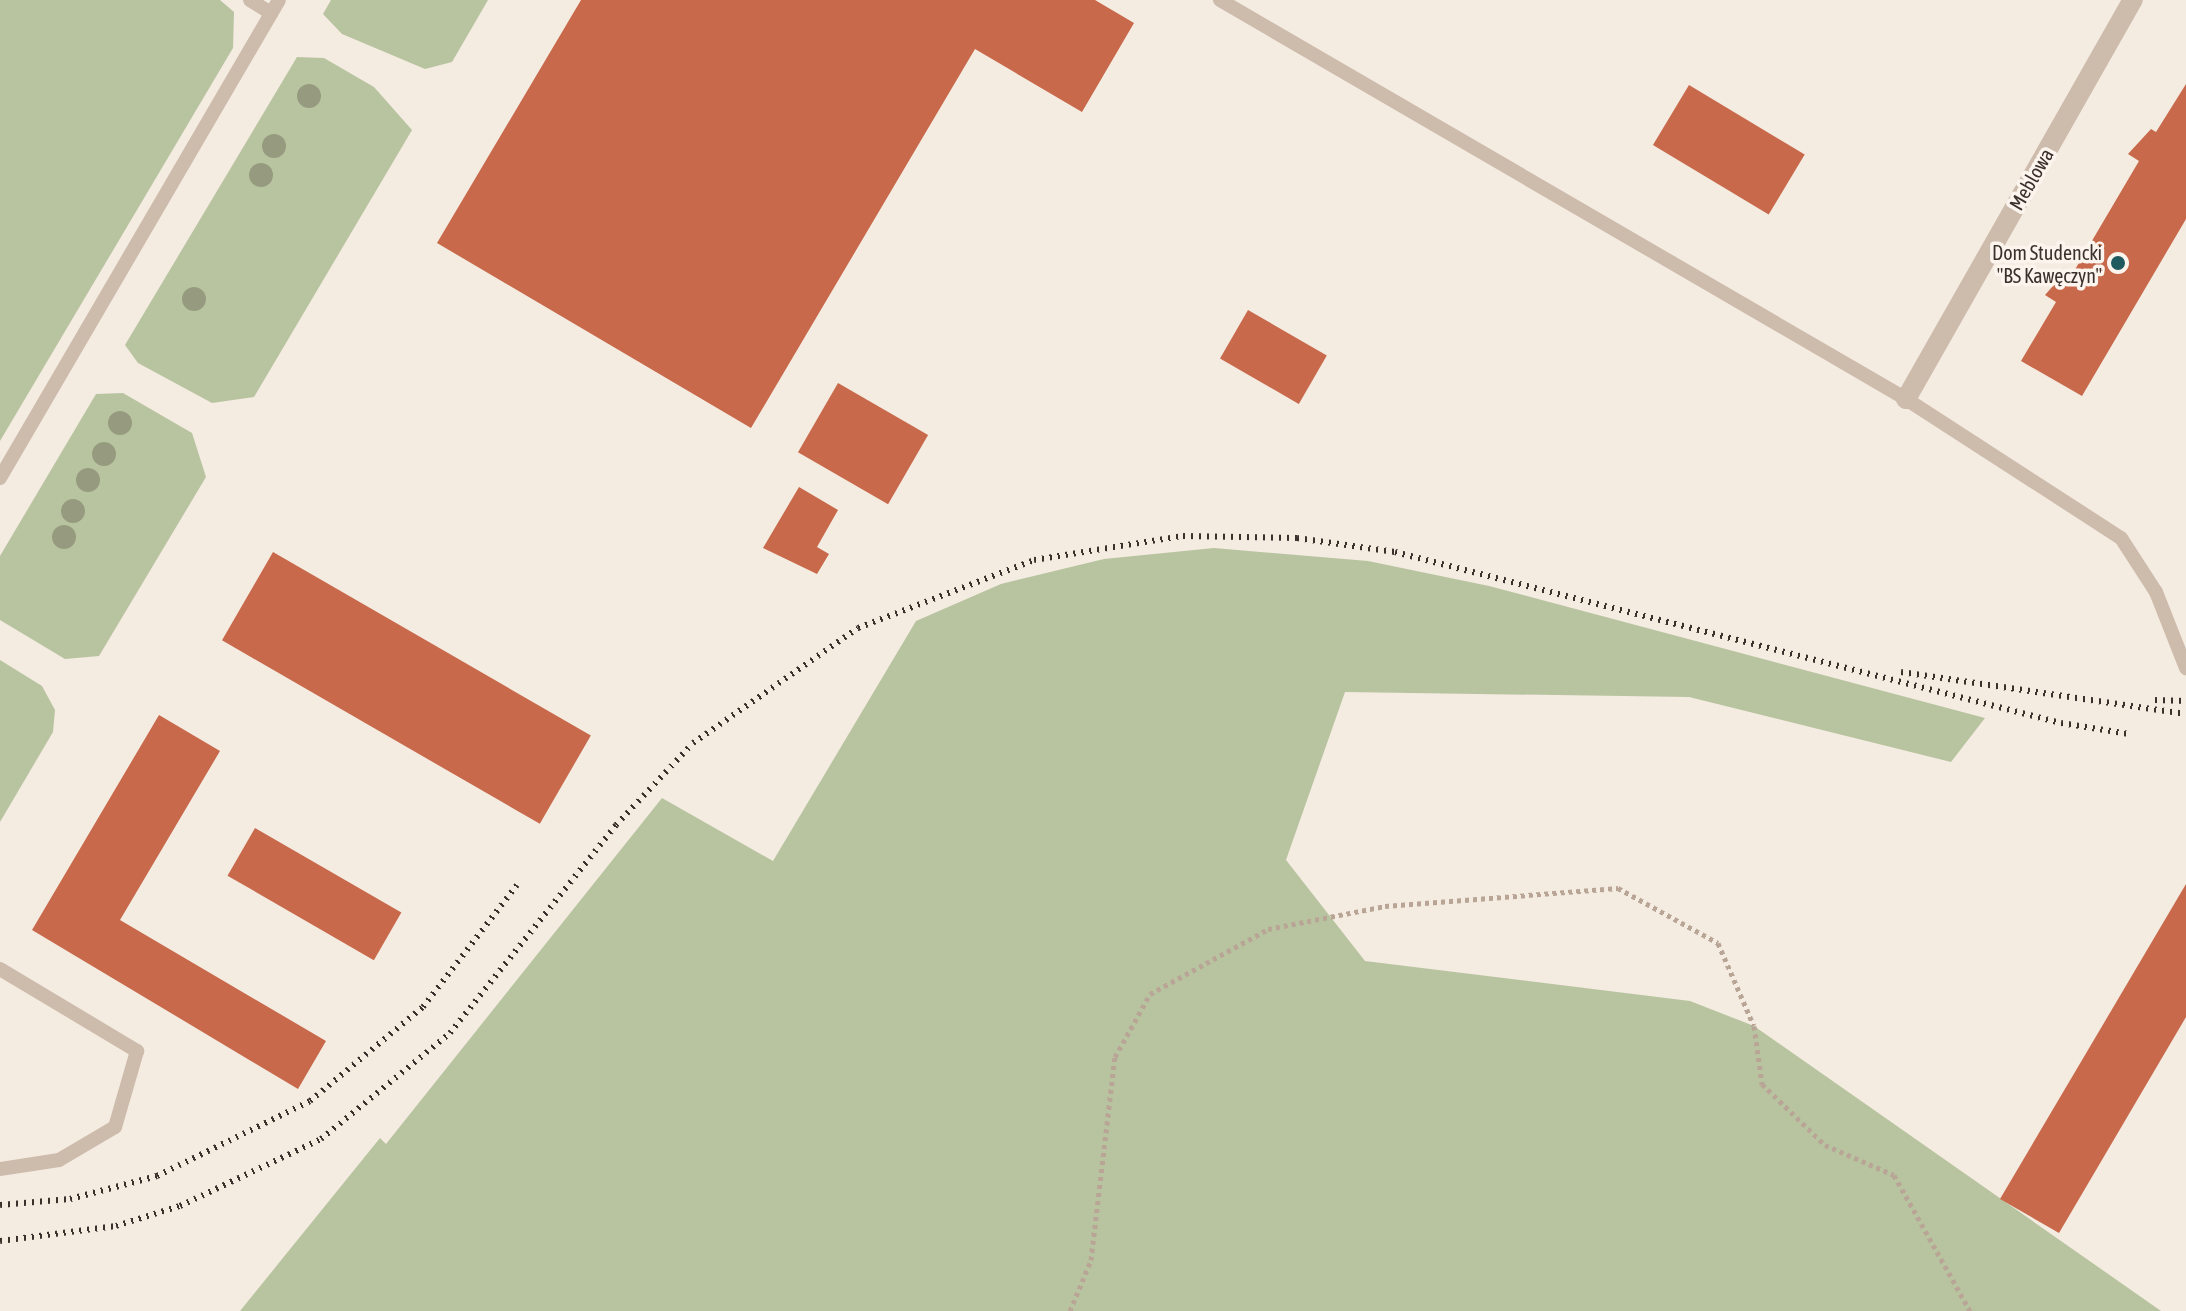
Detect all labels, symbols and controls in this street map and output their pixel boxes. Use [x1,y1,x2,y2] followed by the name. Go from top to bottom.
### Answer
[2004,144,2058,214] street label: Meblowa
[1992,240,2102,287] place label: Dom Studencki "BS Kawęczyn"
[2109,254,2127,272] marker: Dom Studencki "BS Kawęczyn"

